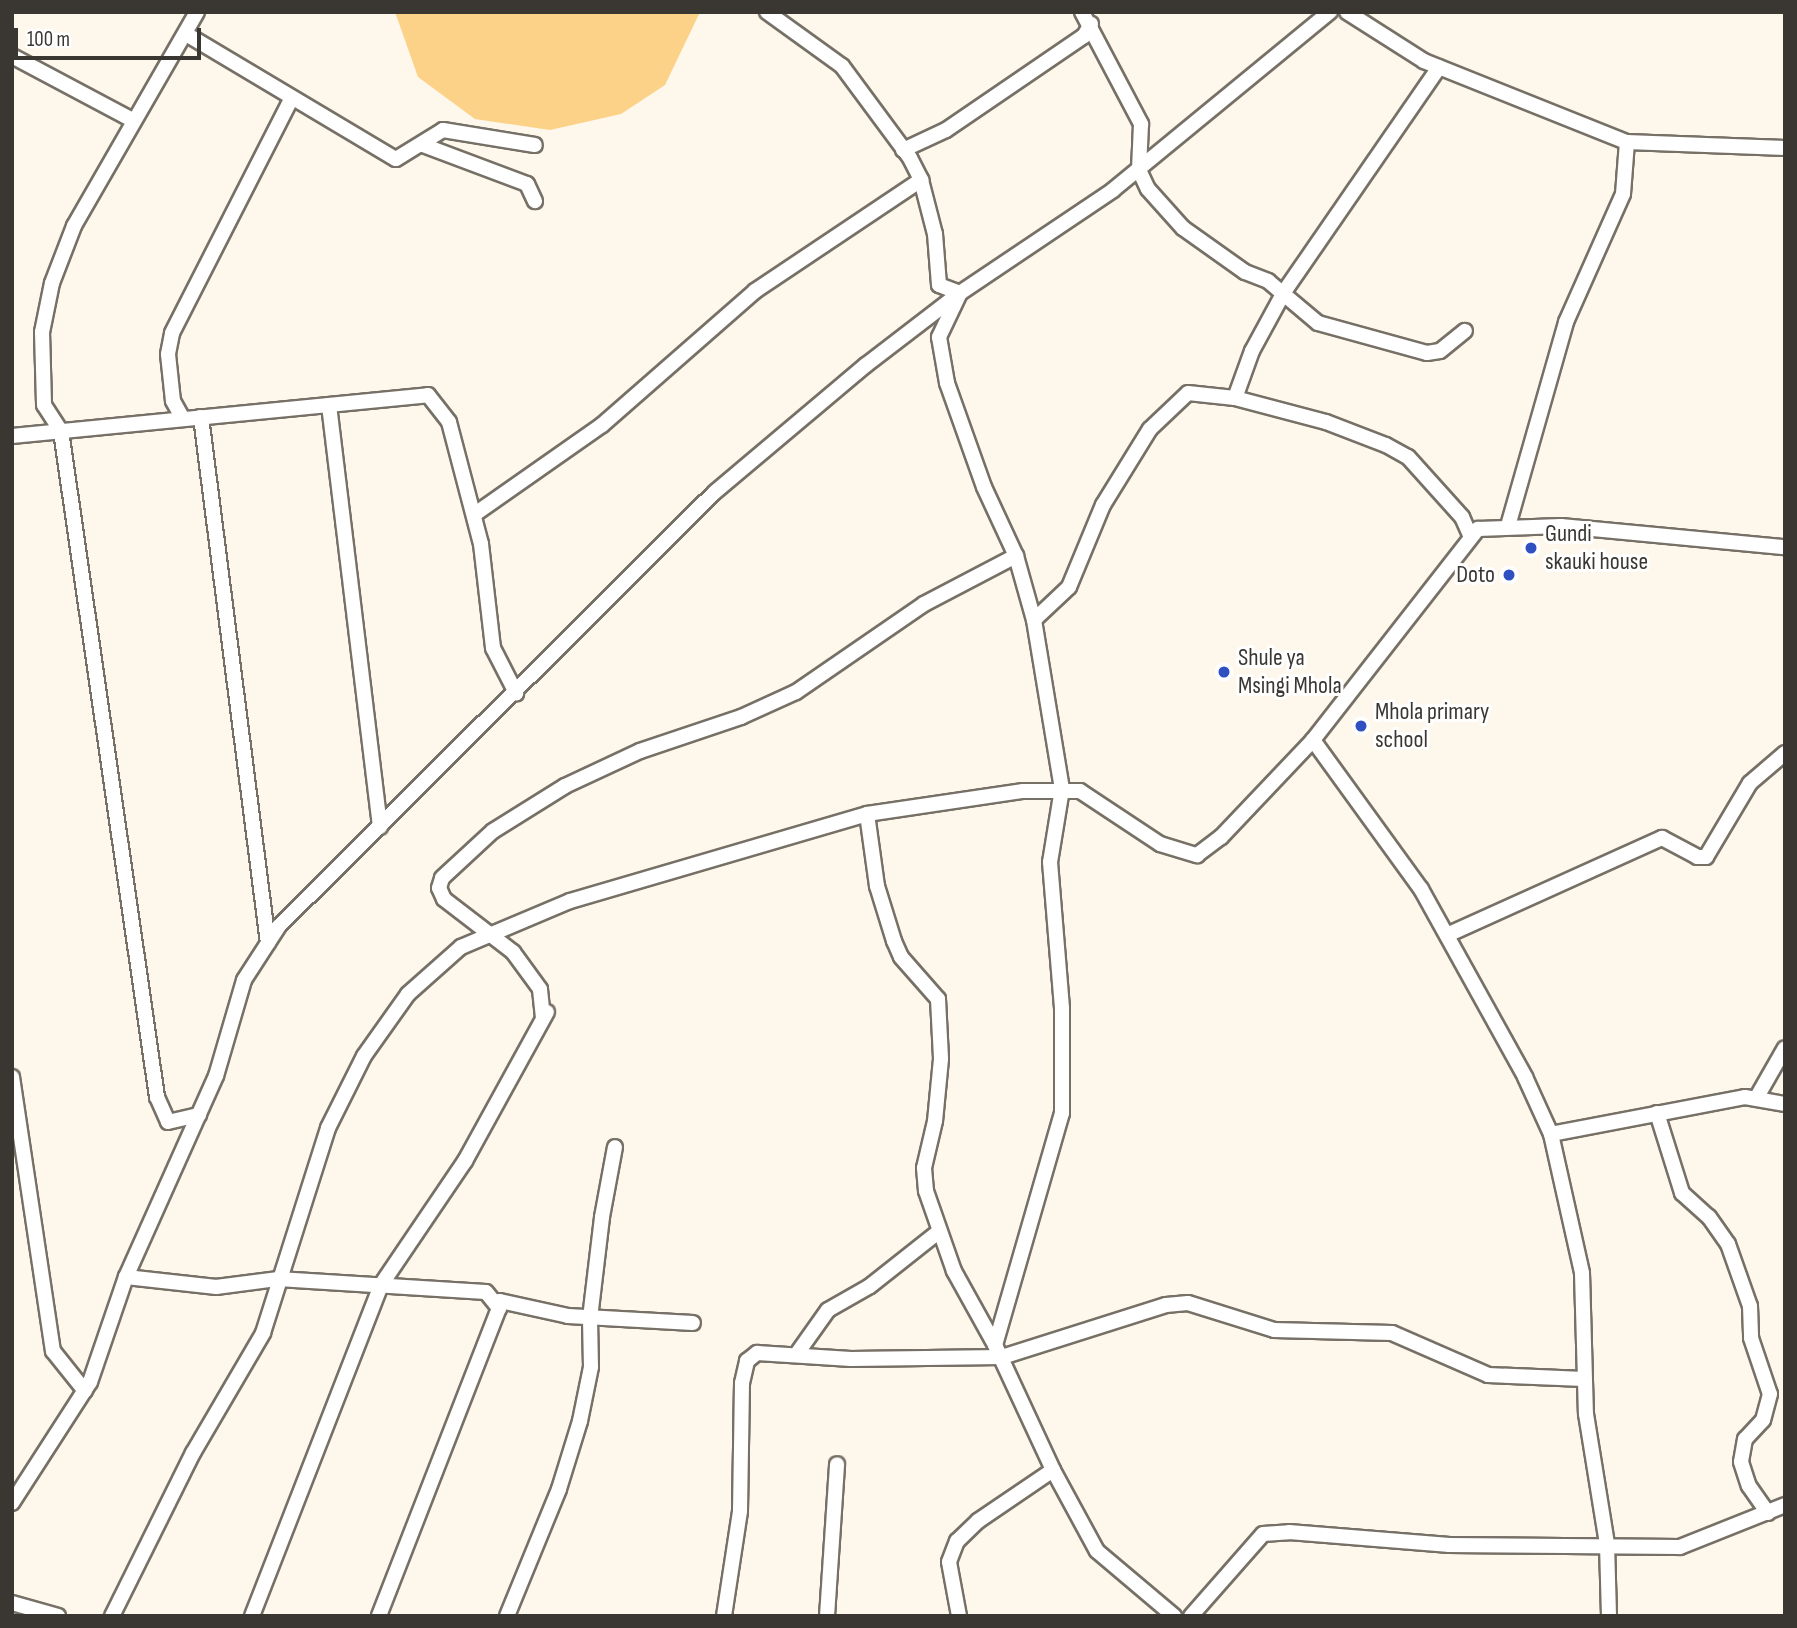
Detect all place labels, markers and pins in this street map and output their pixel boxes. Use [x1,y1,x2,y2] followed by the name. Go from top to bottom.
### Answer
[1545,520,1648,576] place label: Gundi skauki house
[1523,540,1539,556] marker: Gundi skauki house
[1456,561,1495,589] place label: Doto
[1501,567,1517,583] marker: Doto
[1238,644,1342,700] place label: Shule ya Msingi Mhola
[1216,664,1232,680] marker: Shule ya Msingi Mhola
[1375,698,1489,754] place label: Mhola primary school
[1353,718,1369,734] marker: Mhola primary school

